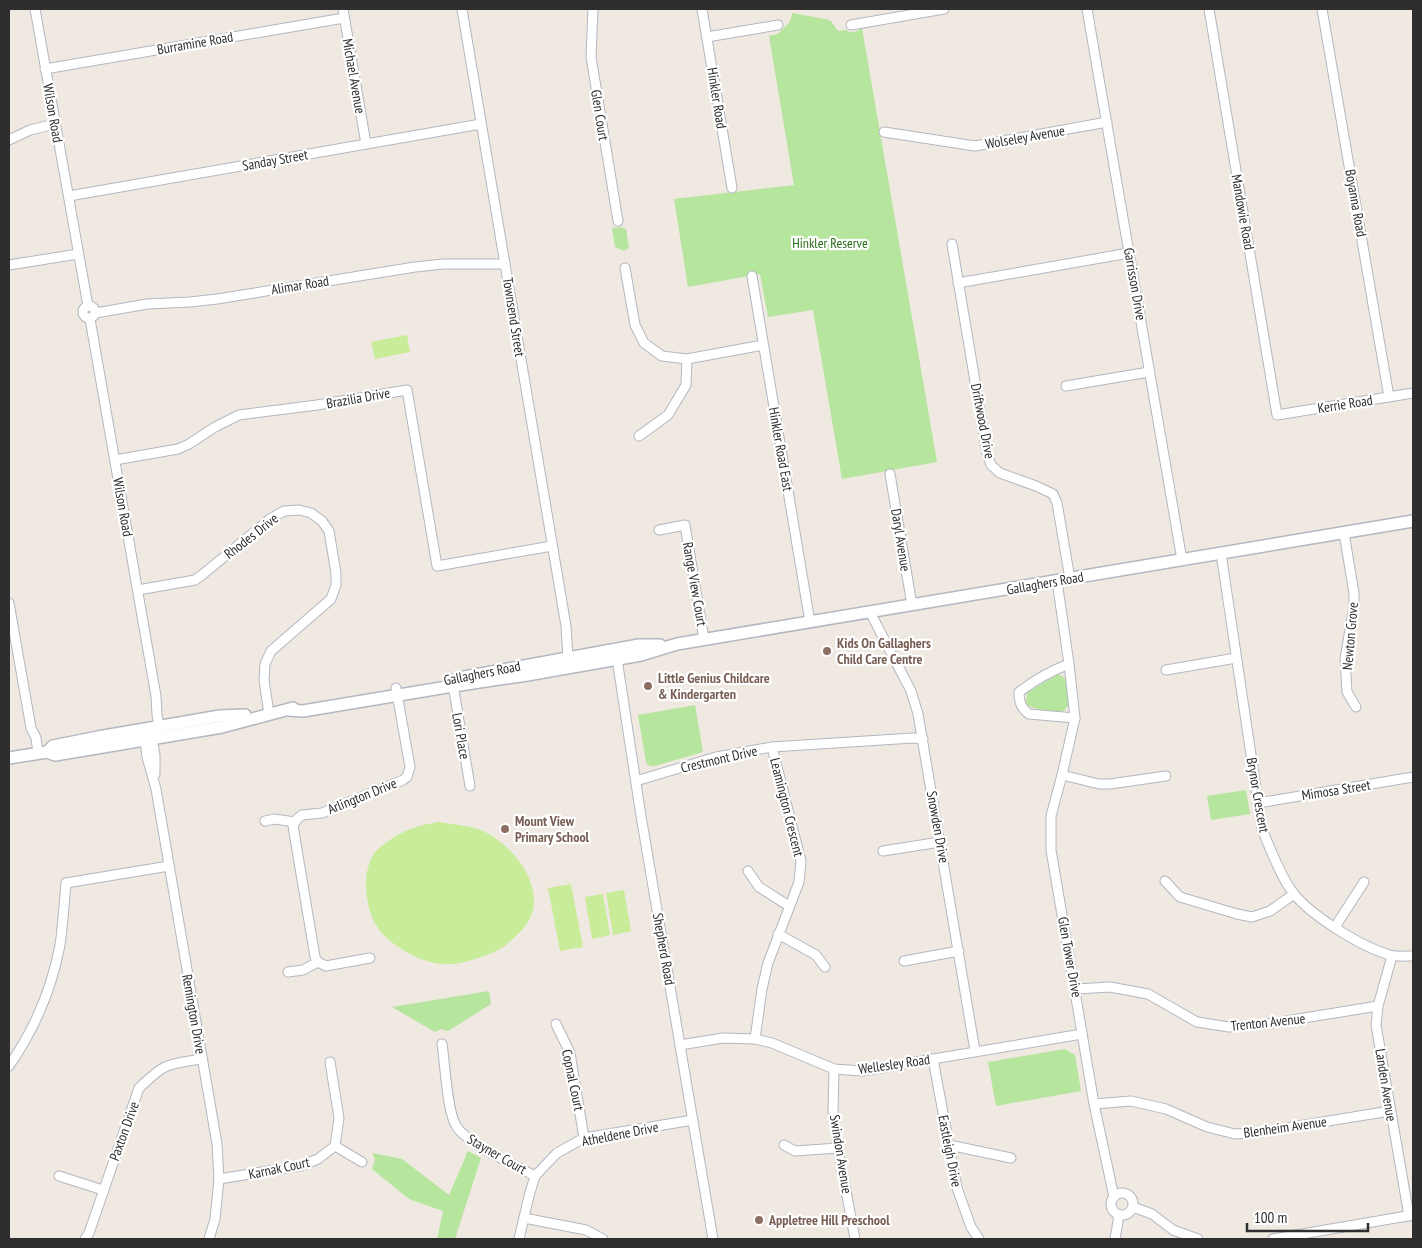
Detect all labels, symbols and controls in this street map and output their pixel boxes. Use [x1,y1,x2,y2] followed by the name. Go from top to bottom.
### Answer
[156,27,234,59] street label: Burramine Road
[339,37,369,115] street label: Michael Avenue
[703,66,731,130] street label: Hinkler Road
[39,82,67,144] street label: Wilson Road
[587,88,613,142] street label: Glen Court
[984,121,1066,153] street label: Wolseley Avenue
[241,145,309,175] street label: Sanday Street
[1341,168,1371,238] street label: Boyanna Road
[1227,173,1259,251] street label: Mandowie Road
[792,234,868,252] park label: Hinkler Reserve
[1120,246,1150,322] street label: Garrisson Drive
[270,272,330,298] street label: Alimar Road
[499,276,529,358] street label: Townsend Street
[967,382,999,460] street label: Driftwood Drive
[325,384,391,412] street label: Brazilia Drive
[1316,391,1374,417] street label: Kerrie Road
[765,406,797,493] street label: Hinkler Road East
[109,476,137,538] street label: Wilson Road
[887,507,915,573] street label: Daryl Avenue
[220,509,282,563] street label: Rhodes Drive
[679,540,711,628] street label: Range View Court
[1005,567,1085,599] street label: Gallaghers Road
[1338,601,1362,671] street label: Newton Grove
[837,634,931,668] place label: Kids On Gallaghers Child Care Centre
[821,645,833,657] marker: Kids On Gallaghers Child Care Centre
[442,657,522,689] street label: Gallaghers Road
[658,669,770,703] place label: Little Genius Childcare & Kindergarten
[642,680,654,692] marker: Little Genius Childcare & Kindergarten
[448,711,474,761] street label: Lori Place
[679,741,759,777] street label: Crestmont Drive
[766,756,808,858] street label: Leamington Crescent
[1243,756,1273,834] street label: Brynor Crescent
[325,774,400,818] street label: Arlington Drive
[1300,776,1372,804] street label: Mimosa Street
[923,790,953,865] street label: Snowden Drive
[515,812,590,846] place label: Mount View Primary School
[499,823,511,835] marker: Mount View Primary School
[649,912,679,986] street label: Shepherd Road
[1054,915,1086,999] street label: Glen Tower Drive
[178,973,210,1055] street label: Remington Drive
[1230,1009,1306,1035] street label: Trenton Avenue
[1371,1047,1401,1123] street label: Landen Avenue
[558,1048,588,1112] street label: Copnal Court
[857,1050,931,1078] street label: Wellesley Road
[105,1099,143,1163] street label: Paxton Drive
[1242,1112,1328,1142] street label: Blenheim Avenue
[826,1113,856,1195] street label: Swindon Avenue
[934,1114,966,1189] street label: Eastleigh Drive
[580,1118,660,1150] street label: Atheldene Drive
[464,1130,530,1178] street label: Stayner Court
[247,1153,311,1183] street label: Karnak Court
[1247,1200,1368,1232] scale bar
[1254,1208,1287,1227] text: 100 m
[768,1211,890,1229] place label: Appletree Hill Preschool
[753,1214,765,1226] marker: Appletree Hill Preschool

